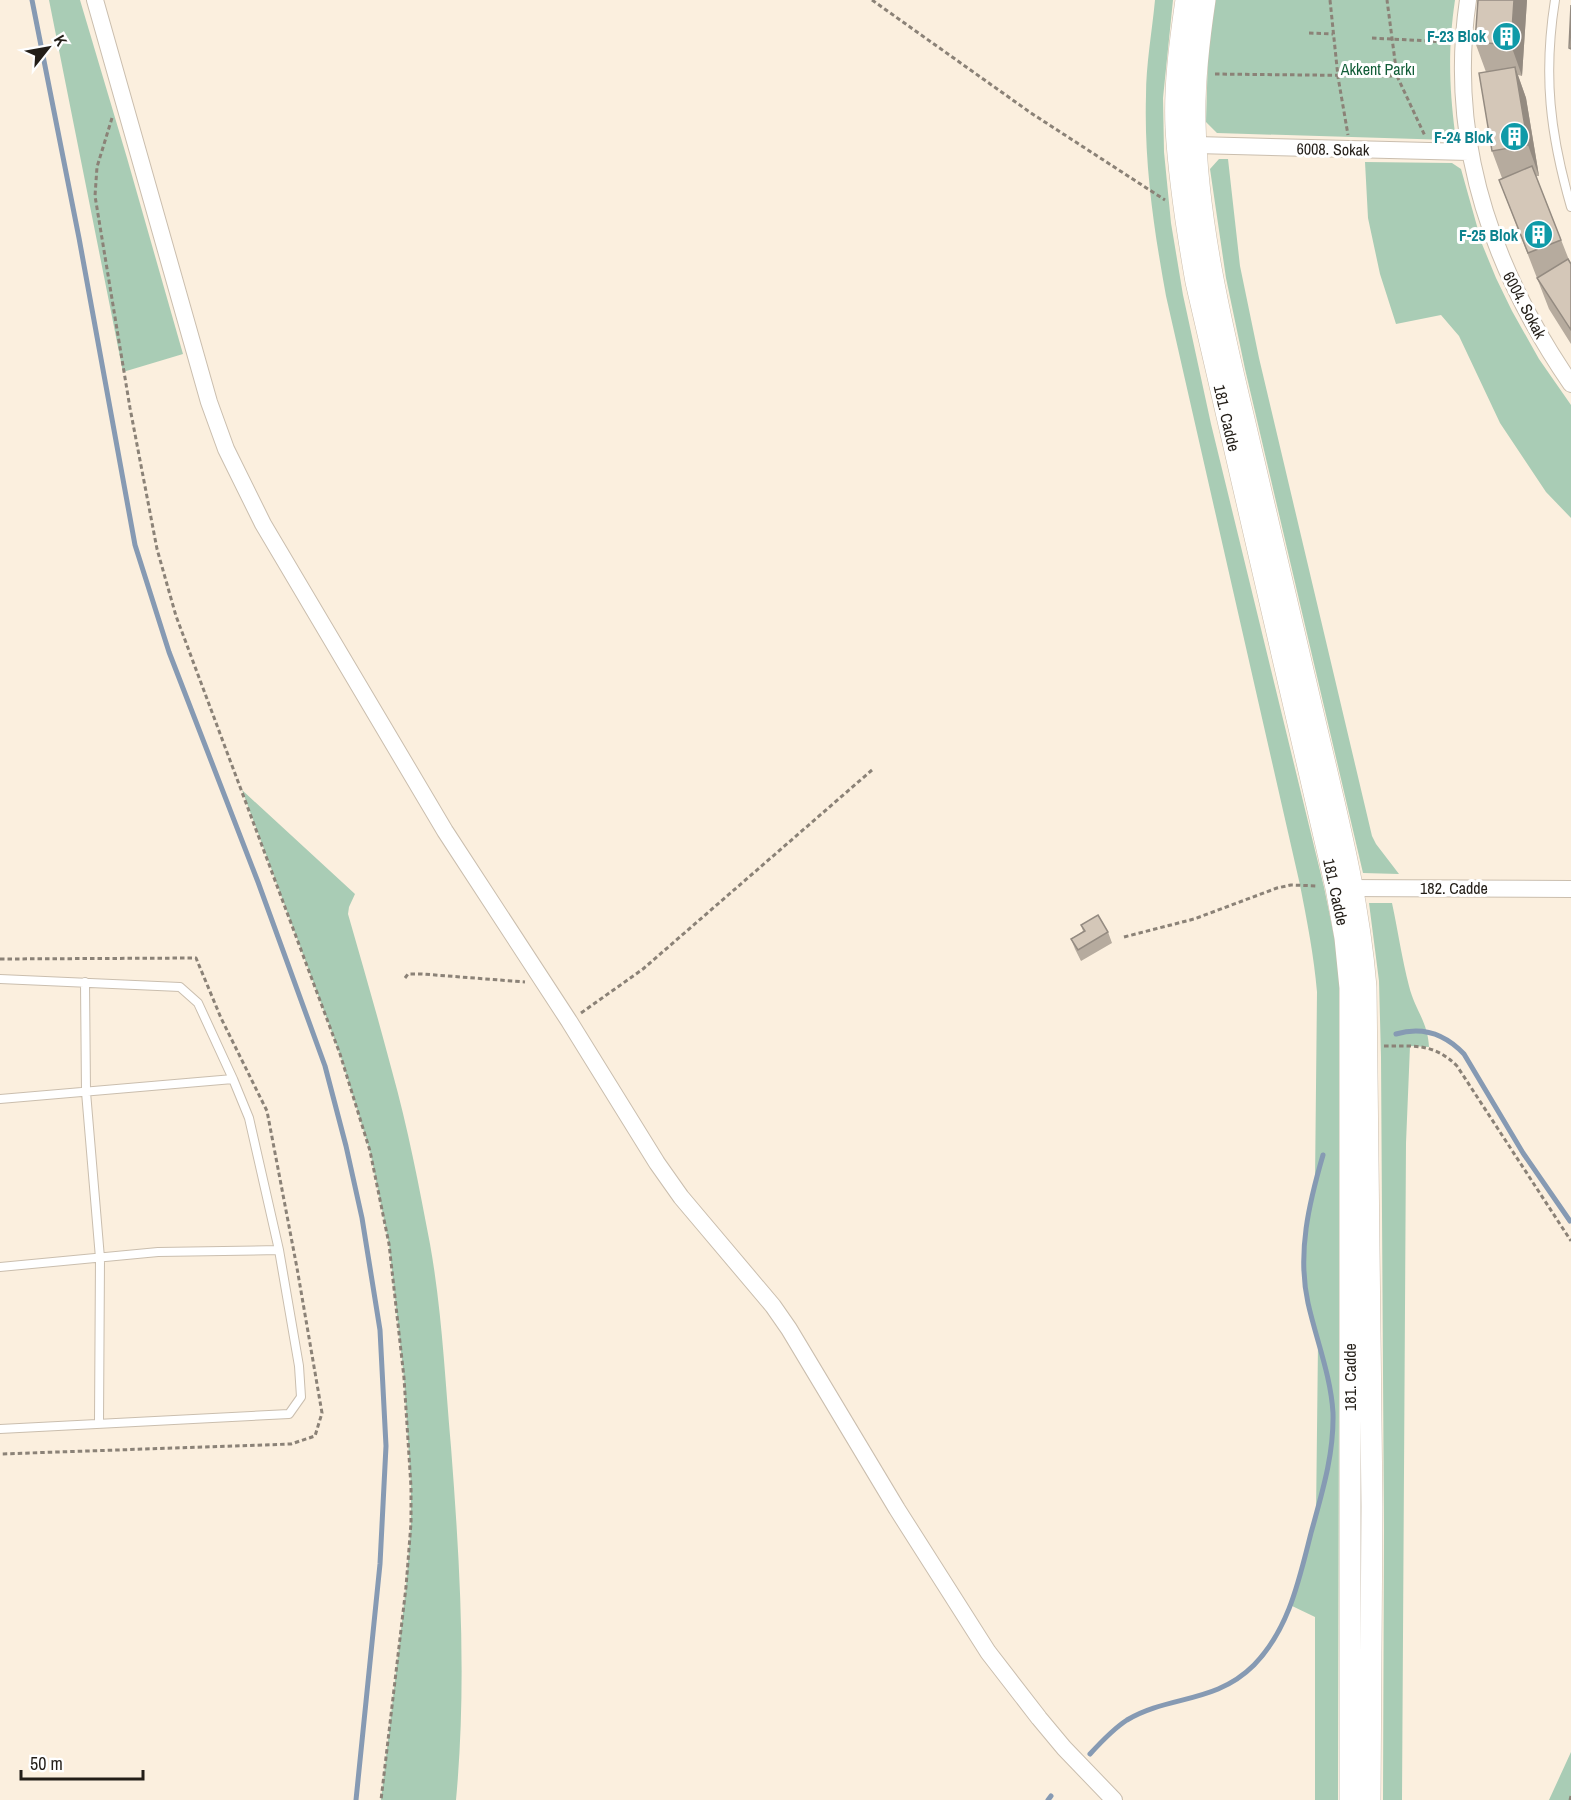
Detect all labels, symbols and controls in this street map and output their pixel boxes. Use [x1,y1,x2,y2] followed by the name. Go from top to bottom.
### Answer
[18,18,78,78] north arrow
[1491,20,1523,52] building icon: F-23 Blok
[1427,25,1487,47] place label: F-23 Blok
[49,31,73,50] text: K
[1340,58,1415,80] park label: Akkent Parkı
[1498,121,1530,153] building icon: F-24 Blok
[1434,126,1494,148] place label: F-24 Blok
[1296,137,1370,161] street label: 6008. Sokak
[1523,219,1555,251] building icon: F-25 Blok
[1459,224,1519,246] place label: F-25 Blok
[1498,268,1552,343] street label: 6004. Sokak
[1209,382,1245,454] street label: 181. Cadde
[1318,857,1354,927] street label: 181. Cadde
[1420,877,1488,899] street label: 182. Cadde
[1339,1343,1361,1411] street label: 181. Cadde
[21,1743,142,1781] scale bar
[30,1751,63,1776] text: 50 m

